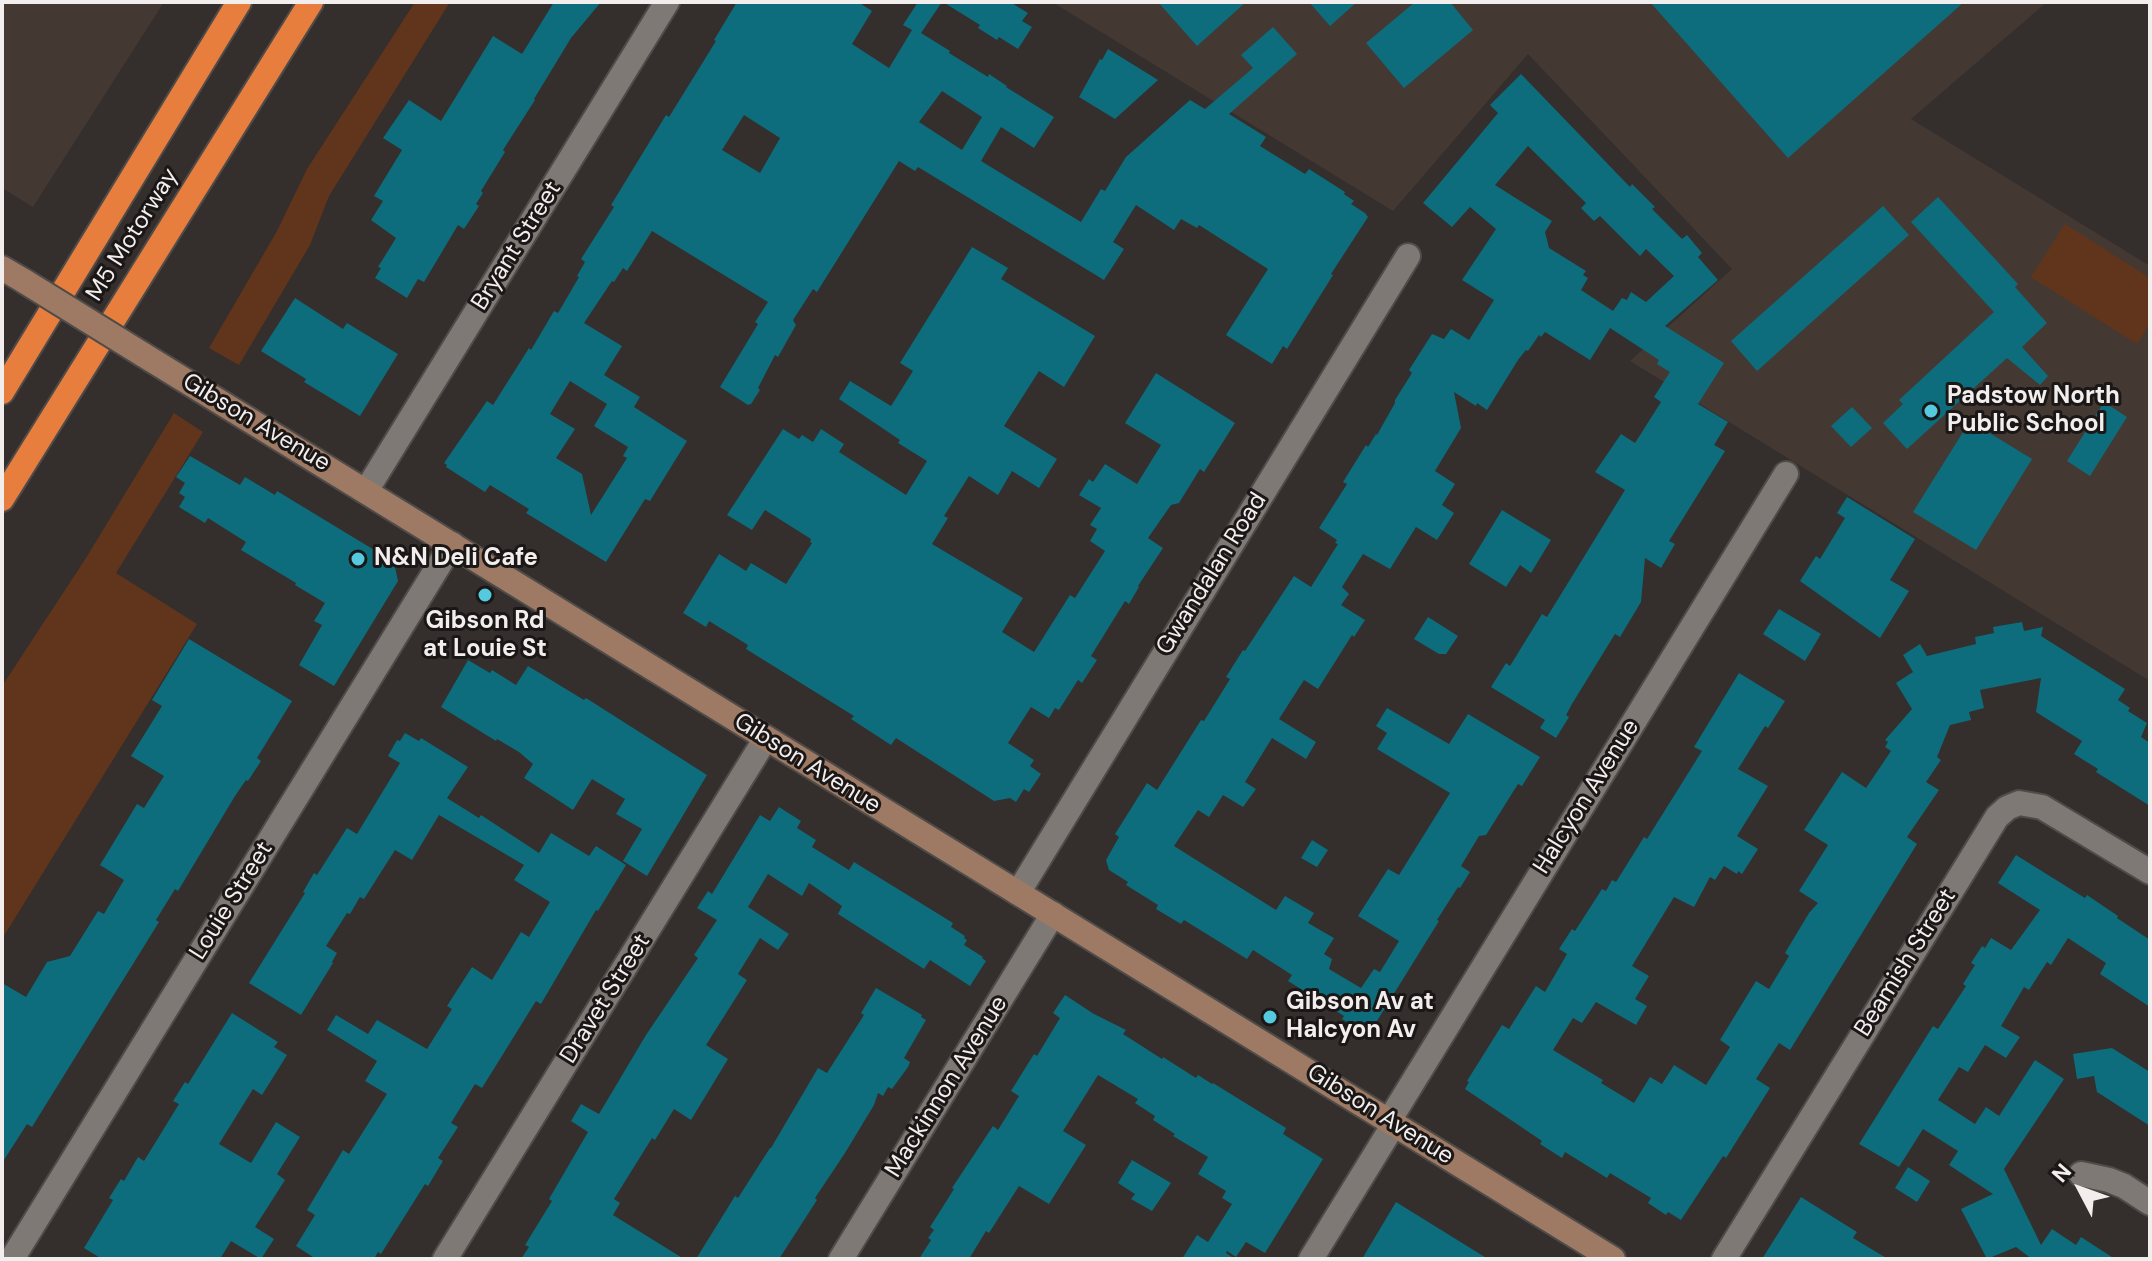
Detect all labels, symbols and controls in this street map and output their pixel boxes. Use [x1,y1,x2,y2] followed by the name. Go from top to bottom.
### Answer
[81,163,185,307] street label: M5 Motorway
[466,176,568,316] street label: Bryant Street
[177,368,335,478] street label: Gibson Avenue
[1947,383,2120,439] place label: Padstow North Public School
[1922,402,1940,420] marker: Padstow North Public School
[1151,488,1273,660] street label: Gwandalan Road
[374,545,538,573] place label: N&N Deli Cafe
[349,550,367,568] marker: N&N Deli Cafe
[476,586,494,604] marker: Gibson Rd at Louie St
[423,608,547,664] place label: Gibson Rd at Louie St
[729,708,885,820] street label: Gibson Avenue
[1528,714,1646,880] street label: Halcyon Avenue
[184,837,280,965] street label: Louie Street
[1849,884,1963,1042] street label: Beamish Street
[555,929,657,1069] street label: Dravet Street
[1286,989,1434,1045] place label: Gibson Av at Halcyon Av
[880,991,1014,1183] street label: Mackinnon Avenue
[1261,1008,1279,1026] marker: Gibson Av at Halcyon Av
[1302,1059,1458,1171] street label: Gibson Avenue
[2040,1149,2120,1229] north arrow
[2045,1157,2078,1189] text: N

